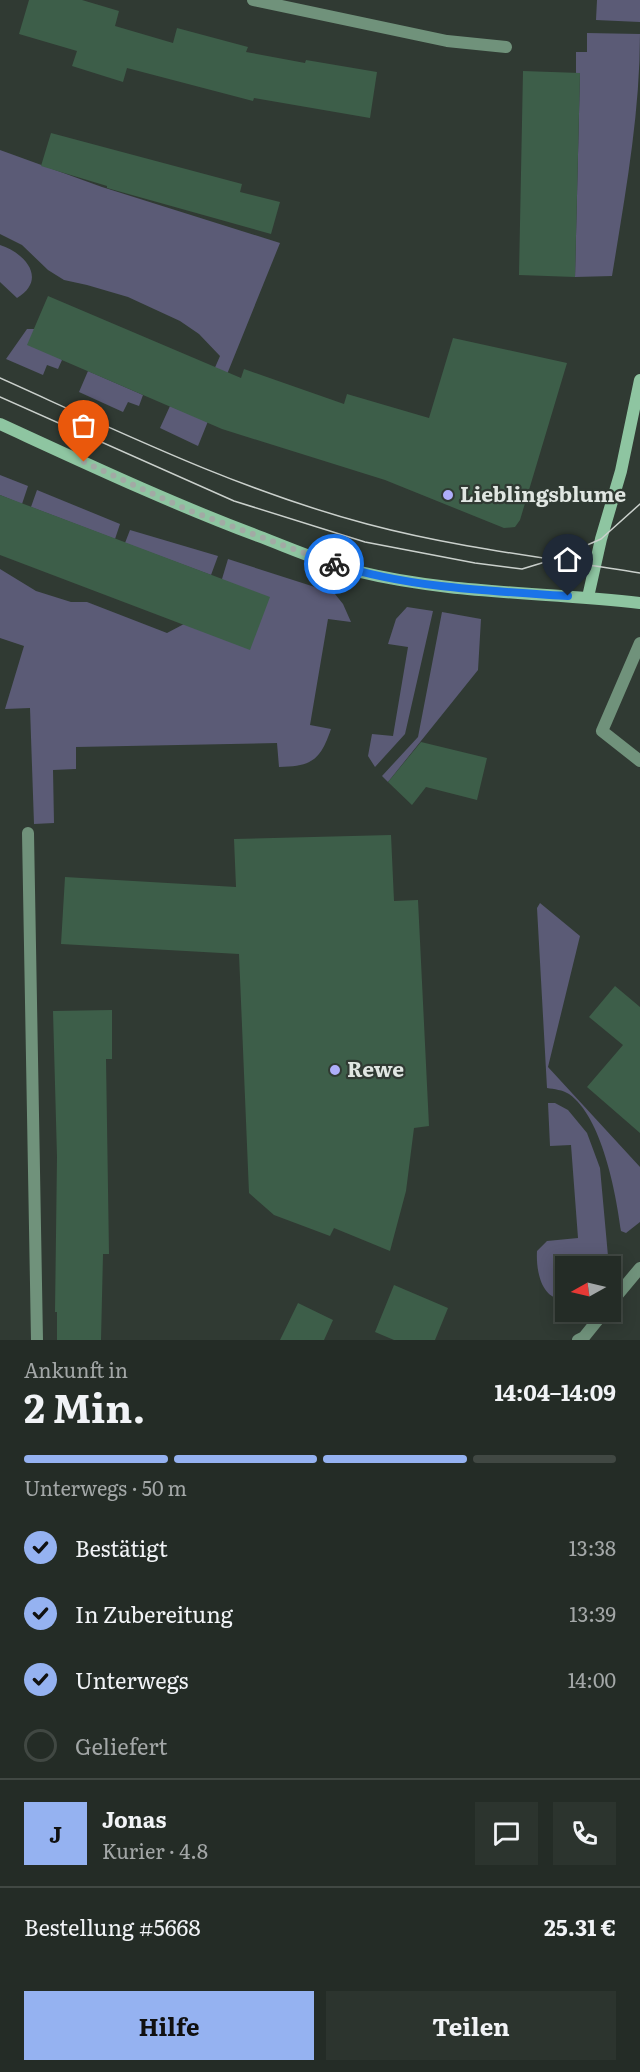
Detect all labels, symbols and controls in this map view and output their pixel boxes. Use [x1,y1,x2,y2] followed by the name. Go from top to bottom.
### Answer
[58,400,109,462] pin
[67,409,100,442] icon: bag
[460,477,626,508] place label: Lieblingsblume
[441,488,455,502] marker: Lieblingsblume
[304,534,364,594] courier
[542,534,593,596] pin
[551,543,584,576] icon: home
[318,548,351,581] icon: bike
[347,1052,404,1083] place label: Rewe
[328,1063,342,1077] marker: Rewe
[555,1256,621,1322] north arrow
[555,1256,621,1322] map controls
[24,1354,128,1384] text: Ankunft in
[494,1375,616,1408] text: 14:04–14:09
[24,1377,145,1435] text: 2 Min.
[24,1472,187,1502] text: Unterwegs · 50 m
[24,1531,57,1564] icon: check
[75,1531,168,1564] text: Bestätigt
[569,1532,616,1562] text: 13:38
[24,1597,57,1630] icon: check
[75,1597,233,1630] text: In Zubereitung
[569,1598,616,1628] text: 13:39
[24,1663,57,1696] icon: check
[75,1663,188,1696] text: Unterwegs
[568,1664,616,1694] text: 14:00
[75,1729,168,1762] text: Geliefert
[102,1802,166,1835] text: Jonas
[475,1802,538,1865] button: chat
[553,1802,616,1865] button: phone
[49,1817,62,1850] text: J
[102,1835,208,1865] text: Kurier · 4.8
[24,1910,201,1943] text: Bestellung #5668
[544,1910,616,1943] text: 25.31 €
[24,1991,314,2060] button: Hilfe
[326,1991,616,2060] button: Teilen

